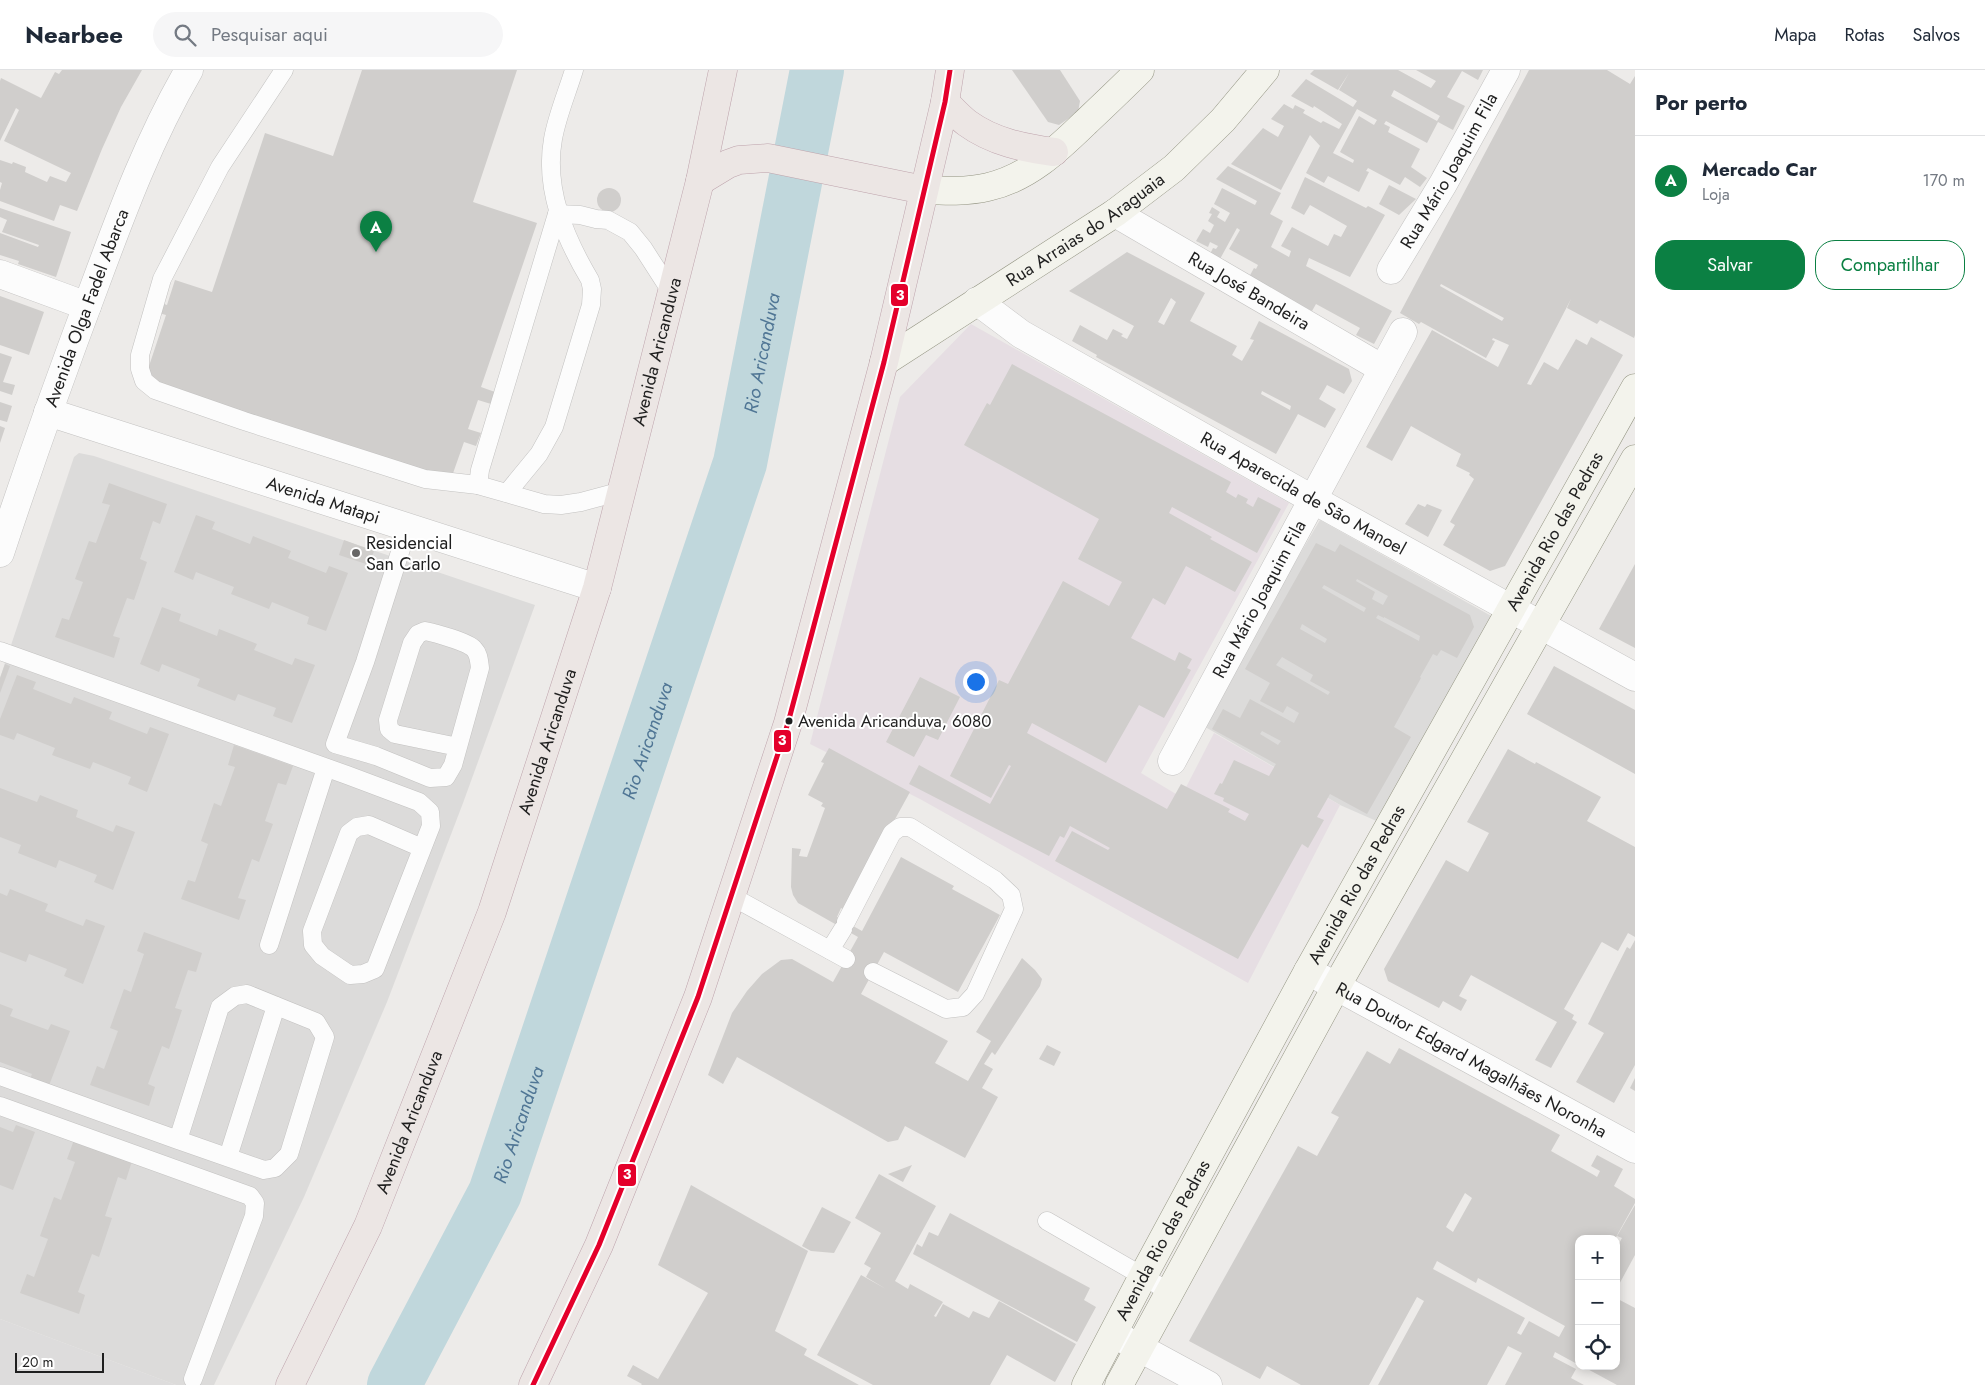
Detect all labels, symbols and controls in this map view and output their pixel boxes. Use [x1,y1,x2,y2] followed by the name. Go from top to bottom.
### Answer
[153,12,503,57] search box
[25,17,123,52] text: Nearbee
[171,21,199,49] icon: search
[211,21,328,48] text: Pesquisar aqui
[1774,22,1816,48] text: Mapa
[1844,22,1885,48] text: Rotas
[1913,22,1960,48] text: Salvos
[1394,88,1504,254] street label: Rua Mário Joaquim Fila
[1655,88,1747,118] text: Por perto
[1702,156,1817,183] text: Mercado Car
[1001,167,1170,293] street label: Rua Arraias do Araguaia
[1665,169,1677,192] text: A
[1923,169,1965,192] text: 170 m
[1702,183,1730,206] text: Loja
[38,205,135,411] street label: Avenida Olga Fadel Abarca
[360,211,392,252] pin: A
[1655,240,1805,290] button: Salvar
[1815,240,1965,290] button: Compartilhar
[1183,245,1315,337] street label: Rua José Bandeira
[626,275,688,429] street label: Avenida Aricanduva
[890,283,909,307] line badge: 3
[896,285,905,305] text: 3
[737,290,787,416] water label: Rio Aricanduva
[1196,425,1411,561] street label: Rua Aparecida de São Manoel
[1500,447,1610,616] street label: Avenida Rio das Pedras
[263,470,383,531] street label: Avenida Matapi
[1206,515,1312,683] street label: Rua Mário Joaquim Fila
[366,530,452,577] place label: Residencial San Carlo
[350,547,362,559] marker: Residencial San Carlo
[511,665,583,818] street label: Avenida Aricanduva
[963,669,989,695] your location
[615,678,679,803] water label: Rio Aricanduva
[798,709,991,733] place label: Avenida Aricanduva, 6080
[784,716,794,726] marker: Avenida Aricanduva, 6080
[773,729,792,753] line badge: 3
[778,730,787,750] text: 3
[1301,800,1412,969] street label: Avenida Rio das Pedras
[1331,975,1612,1144] street label: Rua Doutor Edgard Magalhães Noronha
[369,1046,449,1197] street label: Avenida Aricanduva
[486,1062,550,1187] water label: Rio Aricanduva
[1109,1155,1217,1325] street label: Avenida Rio das Pedras
[617,1163,637,1187] line badge: 3
[623,1164,632,1184] text: 3
[1575,1235,1620,1370] map controls
[1575,1235,1620,1280] button: +
[1575,1280,1620,1325] button: −
[1575,1325,1620,1370] button: locate
[15,1350,104,1373] scale bar
[22,1352,54,1372] text: 20 m

